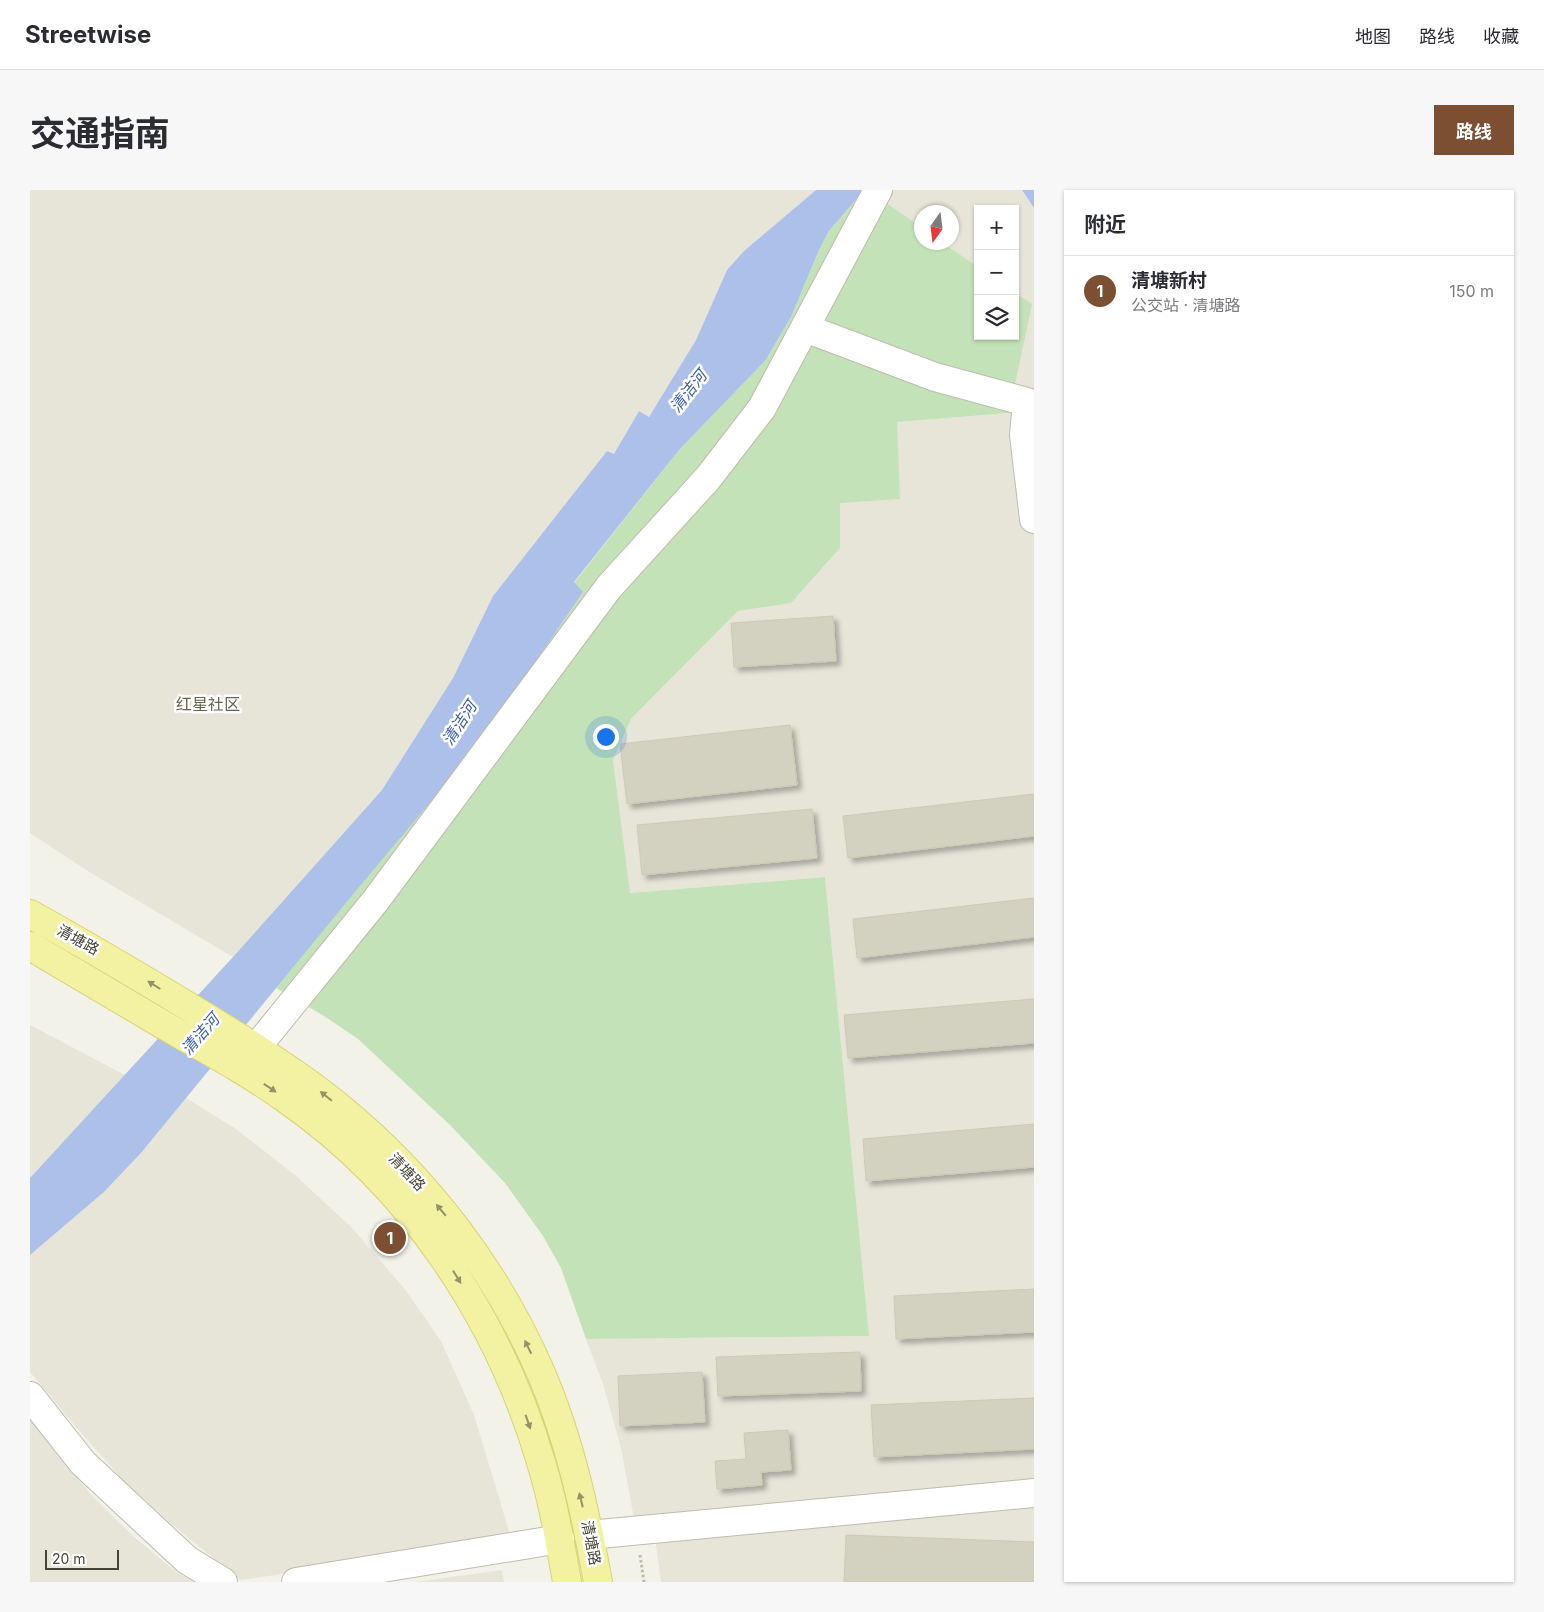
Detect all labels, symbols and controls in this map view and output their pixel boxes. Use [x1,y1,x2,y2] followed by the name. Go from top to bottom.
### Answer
[25,20,151,49] text: Streetwise
[1355,26,1391,47] text: 地图
[1419,26,1455,47] text: 路线
[1483,26,1519,47] text: 收藏
[1434,105,1514,155] button: 路线
[30,112,170,154] text: 交通指南
[914,205,959,250] north arrow
[974,205,1019,340] map controls
[974,205,1019,250] button: +
[1084,212,1126,237] text: 附近
[974,250,1019,295] button: −
[1131,269,1207,292] text: 清塘新村
[1097,281,1103,301] text: 1
[1449,281,1494,301] text: 150 m
[974,295,1019,340] button: layers
[1131,295,1241,315] text: 公交站 · 清塘路
[665,364,712,416] water label: 清洁河
[176,694,240,714] district label: 红星社区
[438,695,482,749] water label: 清洁河
[593,724,619,750] your location
[54,920,103,959] street label: 清塘路
[147,980,160,990] one-way arrow
[177,1007,225,1059] water label: 清洁河
[263,1083,277,1093] one-way arrow
[320,1091,333,1102] one-way arrow
[385,1149,430,1195] street label: 清塘路
[436,1204,447,1217] one-way arrow
[374,1219,406,1257] pin: 1
[452,1270,461,1283] one-way arrow
[524,1340,532,1354] one-way arrow
[525,1415,532,1430] one-way arrow
[577,1493,585,1508] one-way arrow
[578,1519,605,1567] street label: 清塘路
[45,1547,119,1570] scale bar
[52,1550,86,1567] text: 20 m

